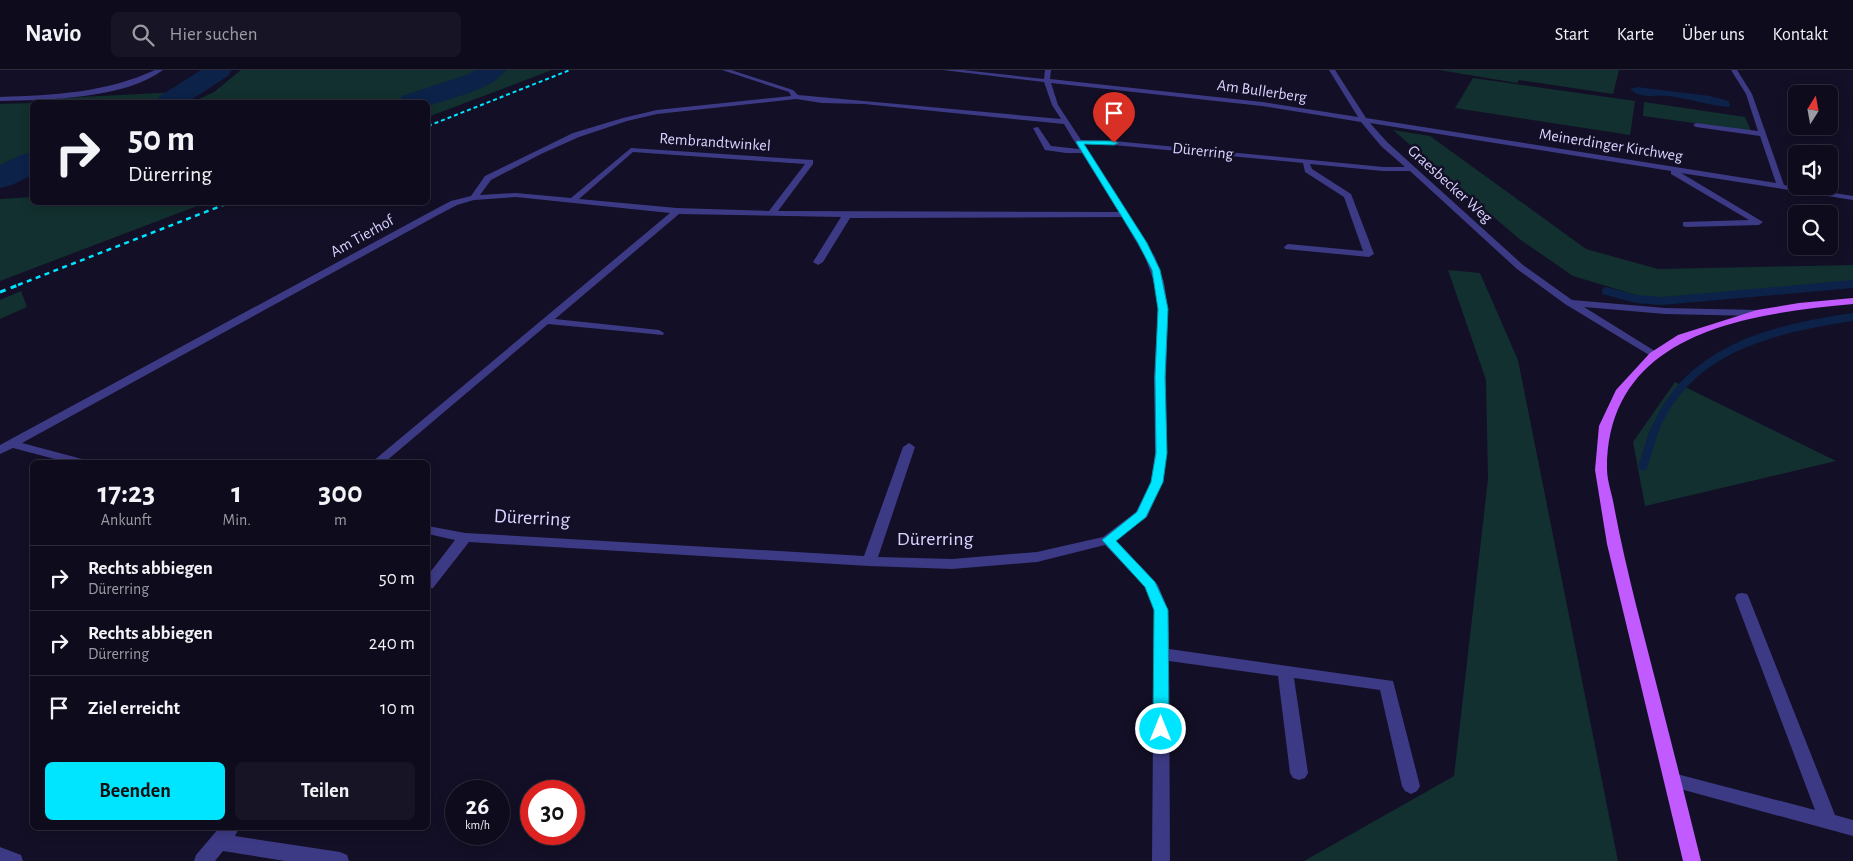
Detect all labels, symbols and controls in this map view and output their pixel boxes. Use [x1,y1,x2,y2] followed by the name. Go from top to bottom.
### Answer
[111,12,461,57] search box
[129,21,157,49] icon: search
[25,22,81,46] text: Navio
[169,25,258,44] text: Hier suchen
[1555,26,1589,44] text: Start
[1617,26,1654,44] text: Karte
[1682,26,1745,44] text: Über uns
[1773,26,1828,44] text: Kontakt
[1216,77,1308,105] street label: Am Bullerberg
[1788,85,1838,135] north arrow
[1788,85,1838,255] map controls
[1093,92,1135,143] pin
[1100,99,1128,127] icon: arrive
[45,120,110,185] icon: right
[128,122,195,157] text: 50 m
[1538,126,1684,164] street label: Meinerdinger Kirchweg
[659,130,771,154] street label: Rembrandtwinkel
[1172,140,1234,162] street label: Dürerring
[1405,142,1495,226] street label: Graesbecker Weg
[1788,145,1838,195] button: sound
[128,163,212,185] text: Dürerring
[1788,205,1838,255] button: search
[328,212,397,260] street label: Am Tierhof
[97,478,155,508] text: 17:23
[231,478,242,508] text: 1
[318,478,363,508] text: 300
[493,506,571,530] street label: Dürerring
[101,512,152,528] text: Ankunft
[223,512,251,528] text: Min.
[334,512,347,528] text: m
[897,529,973,549] street label: Dürerring
[88,559,213,578] text: Rechts abbiegen
[45,564,73,592] icon: right
[379,569,415,588] text: 50 m
[88,581,149,597] text: Dürerring
[88,624,213,643] text: Rechts abbiegen
[45,629,73,657] icon: right
[369,634,415,653] text: 240 m
[88,646,149,662] text: Dürerring
[45,694,73,722] icon: arrive
[88,699,180,718] text: Ziel erreicht
[380,699,415,718] text: 10 m
[1134,702,1186,754] position arrow
[45,762,225,820] button: Beenden
[235,762,415,820] button: Teilen
[520,780,585,845] speed limit sign: 30
[466,794,489,819] text: 26
[465,819,490,831] text: km/h

